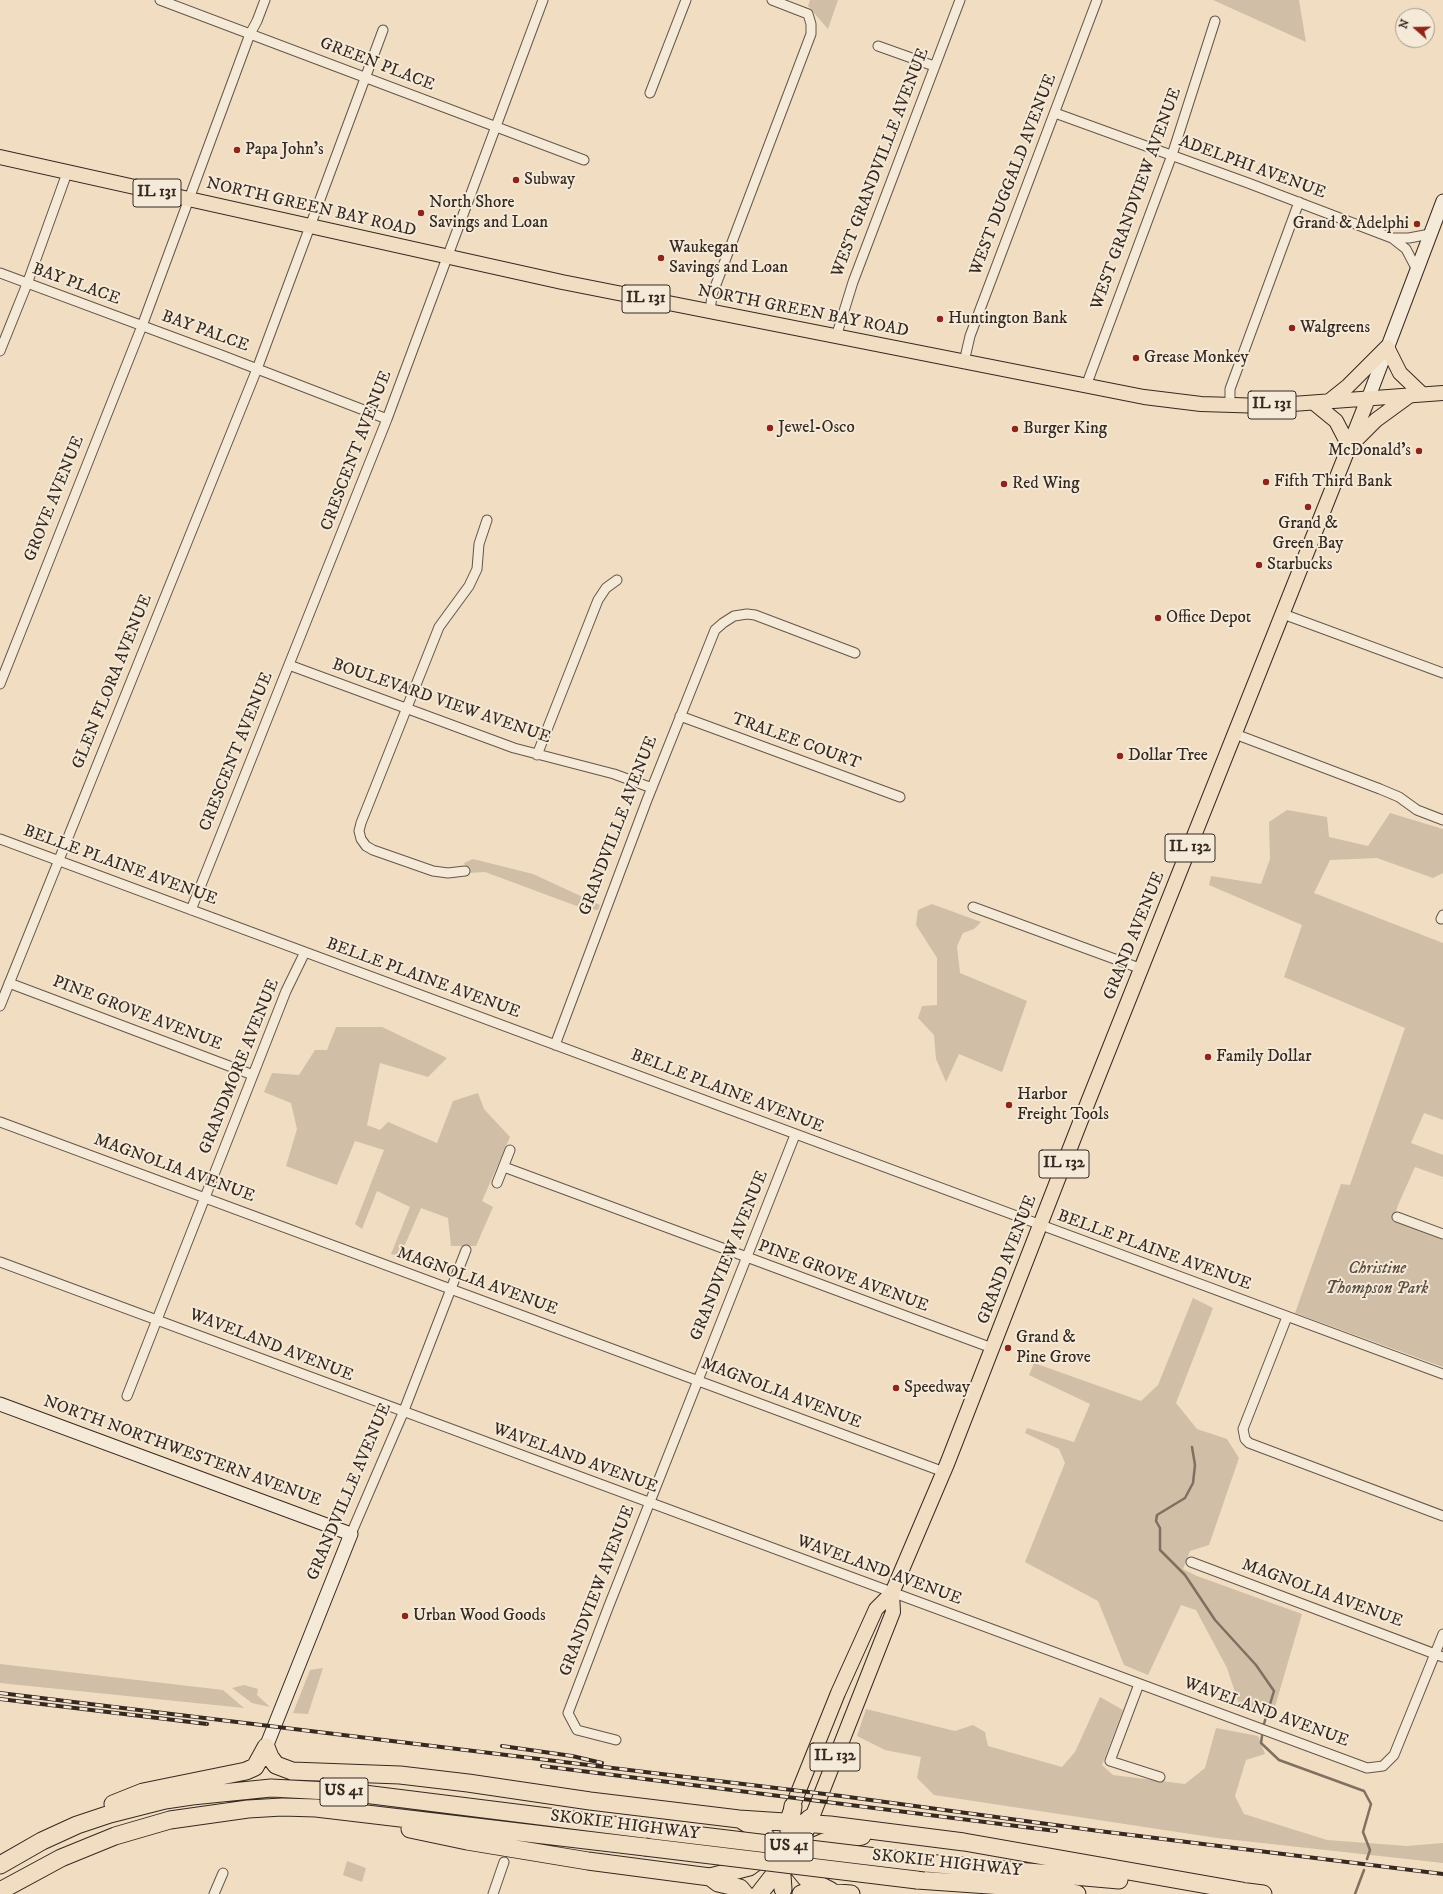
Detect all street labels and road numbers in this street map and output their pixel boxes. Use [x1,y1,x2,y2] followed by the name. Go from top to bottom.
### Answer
[317,34,437,96] street label: GREEN PLACE
[828,46,934,280] street label: WEST GRANDVILLE AVENUE
[966,71,1062,279] street label: WEST DUGGALD AVENUE
[1087,85,1187,313] street label: WEST GRANDVIEW AVENUE
[1176,132,1328,204] street label: ADELPHI AVENUE
[204,174,418,242] street label: NORTH GREEN BAY ROAD
[133,179,181,207] road number: IL 131
[29,260,123,310] street label: BAY PLACE
[696,281,910,343] street label: NORTH GREEN BAY ROAD
[622,285,670,313] road number: IL 131
[159,307,251,357] street label: BAY PALCE
[317,368,397,534] street label: CRESCENT AVENUE
[1248,391,1296,419] road number: IL 131
[21,433,89,565] street label: GROVE AVENUE
[69,592,157,772] street label: GLEN FLORA AVENUE
[329,655,553,749] street label: BOULEVARD VIEW AVENUE
[196,670,278,834] street label: CRESCENT AVENUE
[729,709,863,775] street label: TRALEE COURT
[575,733,663,919] street label: GRANDVILLE AVENUE
[20,821,220,911] street label: BELLE PLAINE AVENUE
[1165,834,1215,862] road number: IL 132
[1100,869,1170,1003] street label: GRAND AVENUE
[323,934,523,1024] street label: BELLE PLAINE AVENUE
[49,972,225,1056] street label: PINE GROVE AVENUE
[196,976,284,1158] street label: GRANDMORE AVENUE
[628,1046,826,1138] street label: BELLE PLAINE AVENUE
[91,1130,257,1208] street label: MAGNOLIA AVENUE
[1039,1150,1089,1178] road number: IL 132
[687,1168,773,1344] street label: GRANDVIEW AVENUE
[974,1193,1042,1327] street label: GRAND AVENUE
[1054,1206,1254,1296] street label: BELLE PLAINE AVENUE
[755,1237,931,1317] street label: PINE GROVE AVENUE
[394,1243,560,1321] street label: MAGNOLIA AVENUE
[186,1305,356,1387] street label: WAVELAND AVENUE
[698,1354,864,1434] street label: MAGNOLIA AVENUE
[40,1392,324,1512] street label: NORTH NORTHWESTERN AVENUE
[303,1400,397,1584] street label: GRANDVILLE AVENUE
[490,1420,660,1498] street label: WAVELAND AVENUE
[556,1503,640,1679] street label: GRANDVIEW AVENUE
[794,1532,964,1610] street label: WAVELAND AVENUE
[1239,1555,1405,1633] street label: MAGNOLIA AVENUE
[1181,1674,1351,1752] street label: WAVELAND AVENUE
[810,1743,860,1771] road number: IL 132
[320,1778,368,1806] road number: US 41
[549,1807,701,1845] street label: SKOKIE HIGHWAY
[765,1833,813,1861] road number: US 41
[871,1846,1023,1882] street label: SKOKIE HIGHWAY

